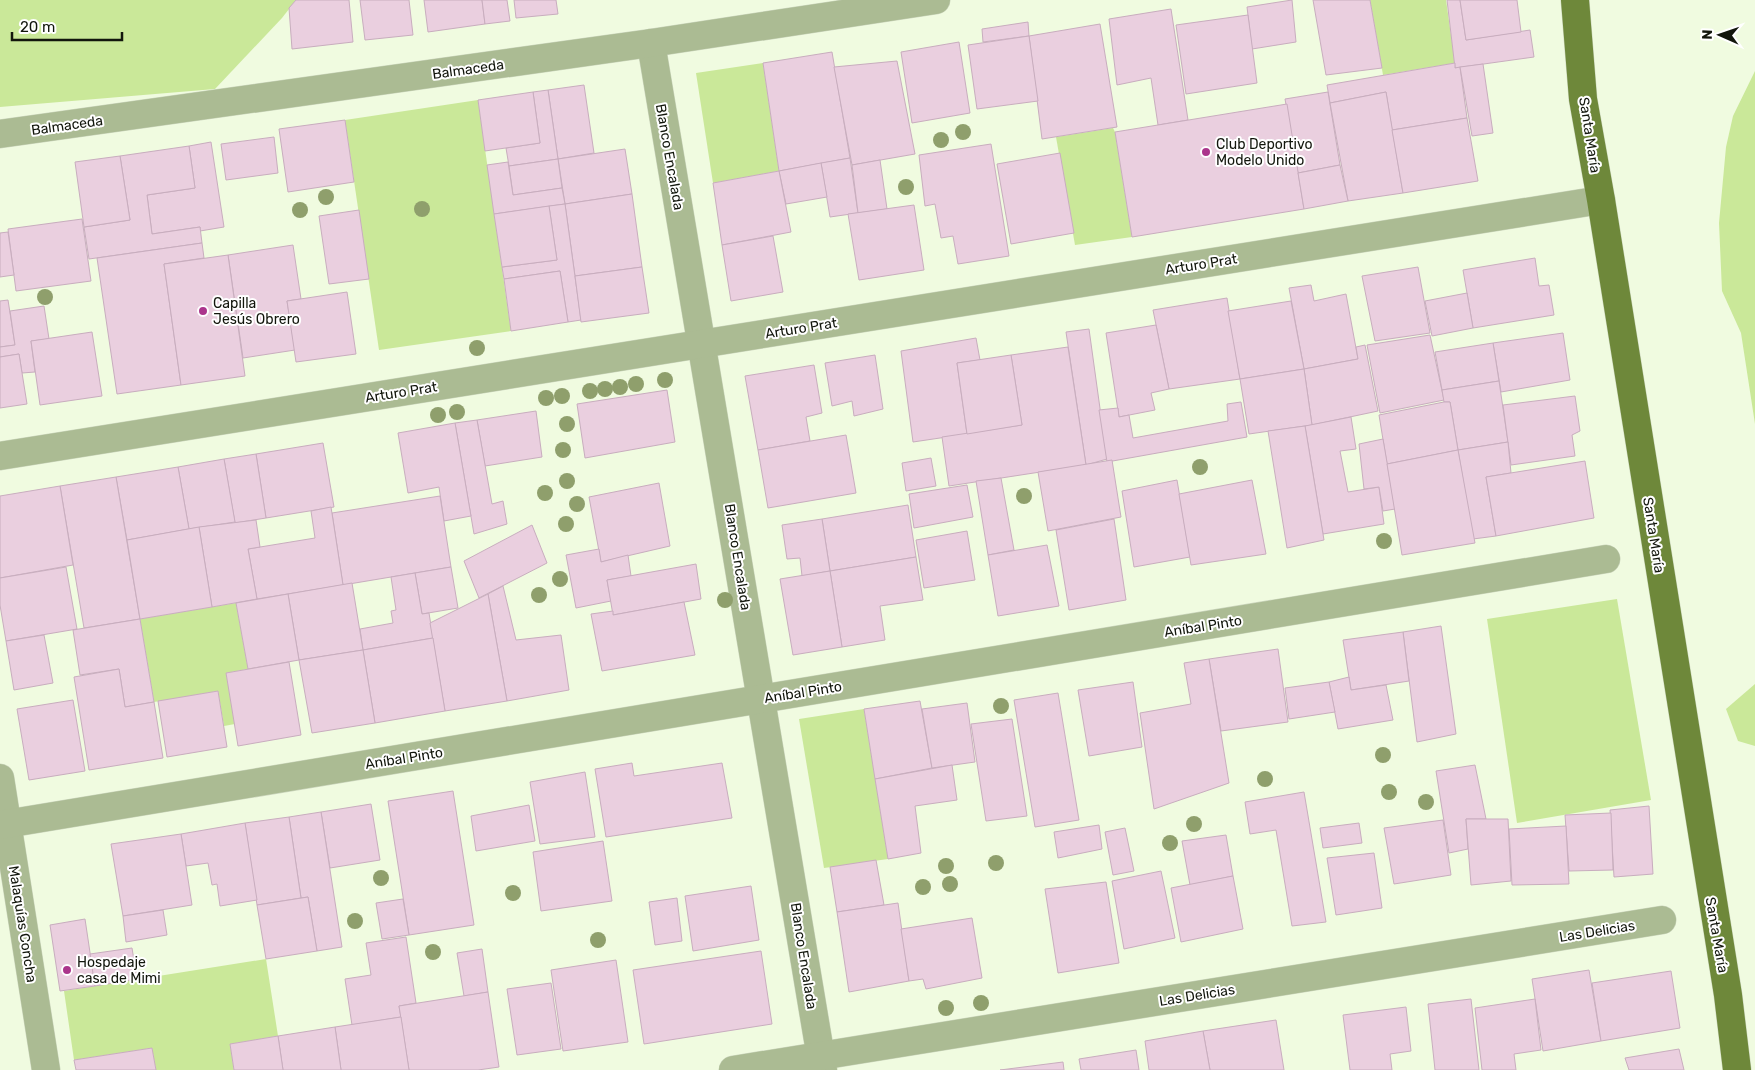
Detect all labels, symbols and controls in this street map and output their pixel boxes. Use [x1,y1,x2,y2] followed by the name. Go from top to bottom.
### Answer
[12,10,122,42] scale bar
[1695,10,1745,60] north arrow
[20,18,55,36] text: 20 m
[1699,29,1716,40] text: N
[431,56,505,83] street label: Balmaceda
[1575,96,1604,174] street label: Santa María
[652,103,687,212] street label: Blanco Encalada
[30,112,104,139] street label: Balmaceda
[1216,136,1313,169] place label: Club Deportivo Modelo Unido
[1200,146,1212,158] marker: Club Deportivo Modelo Unido
[1164,250,1239,279] street label: Arturo Prat
[213,295,300,328] place label: Capilla Jesús Obrero
[197,305,209,317] marker: Capilla Jesús Obrero
[764,314,839,343] street label: Arturo Prat
[364,378,439,407] street label: Arturo Prat
[1639,496,1668,574] street label: Santa María
[721,503,754,612] street label: Blanco Encalada
[1163,612,1243,641] street label: Aníbal Pinto
[763,678,843,707] street label: Aníbal Pinto
[364,744,444,773] street label: Aníbal Pinto
[5,864,40,984] street label: Malaquías Concha
[1701,896,1732,974] street label: Santa María
[787,902,820,1011] street label: Blanco Encalada
[1558,917,1636,946] street label: Las Delicias
[77,954,161,987] place label: Hospedaje casa de Mimi
[61,964,73,976] marker: Hospedaje casa de Mimi
[1158,981,1236,1010] street label: Las Delicias

